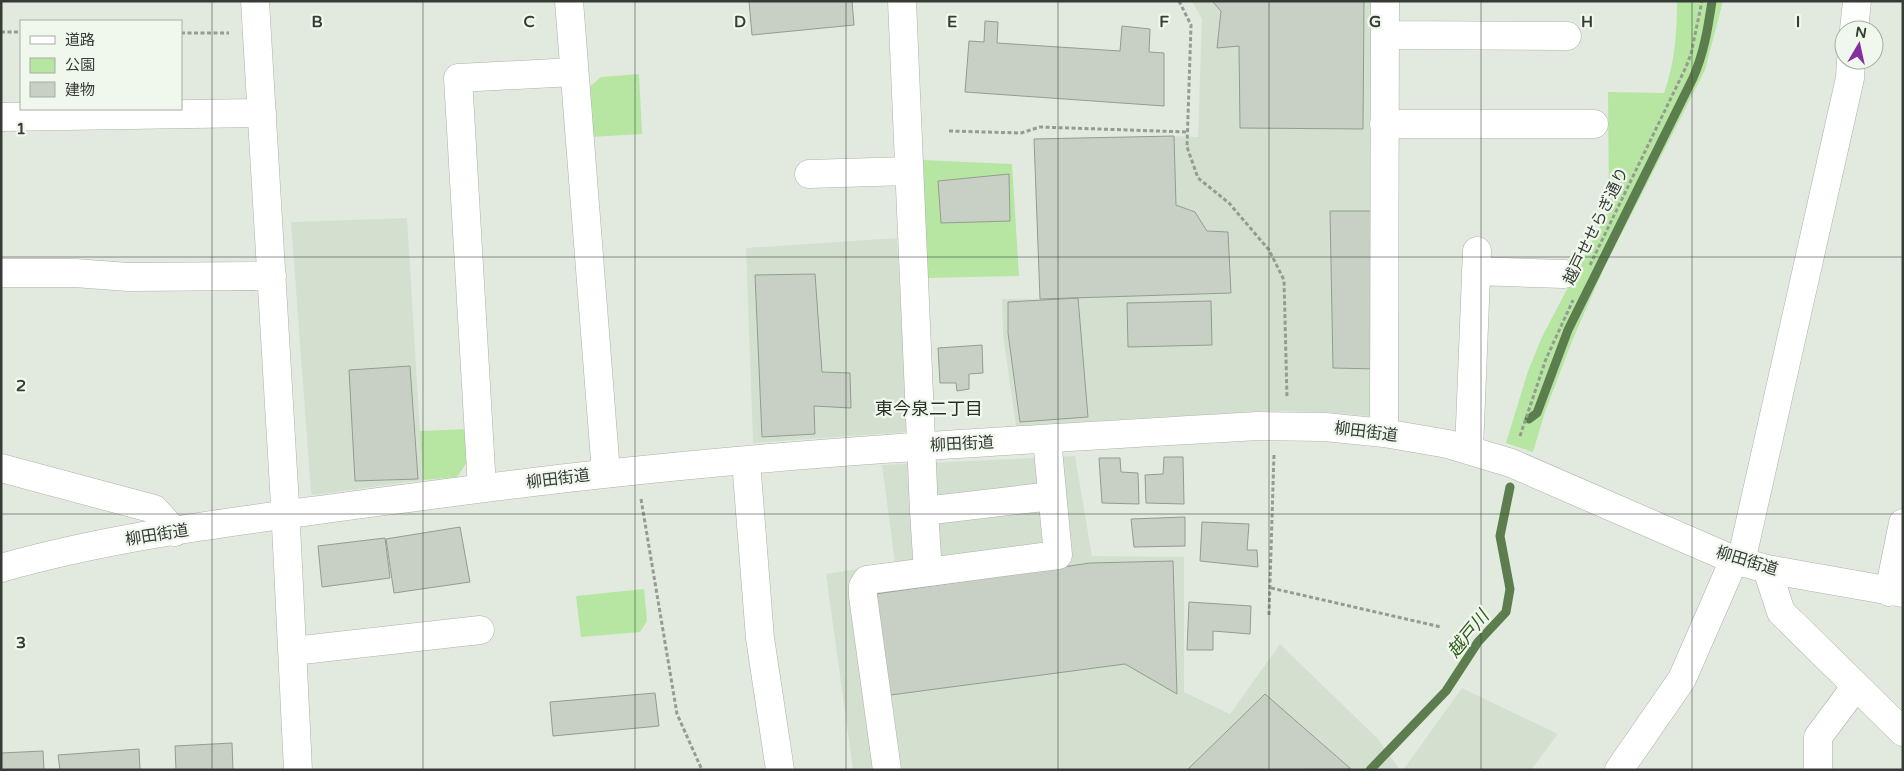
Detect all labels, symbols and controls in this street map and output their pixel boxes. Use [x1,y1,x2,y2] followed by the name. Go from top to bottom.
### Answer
[311,12,323,32] text: B
[523,12,535,32] text: C
[734,12,746,32] text: D
[947,12,957,32] text: E
[1159,12,1169,32] text: F
[1369,12,1381,32] text: G
[1581,12,1593,32] text: H
[1796,12,1800,32] text: I
[20,20,182,110] legend
[1834,20,1884,70] north arrow
[1854,23,1868,42] text: N
[65,31,95,49] text: 道路
[65,56,95,74] text: 公園
[65,81,95,99] text: 建物
[16,119,26,139] text: 1
[1559,164,1633,288] street label: 越戸せせらぎ通り
[16,376,26,396] text: 2
[875,398,983,420] district label: 東今泉二丁目
[1333,418,1399,446] street label: 柳田街道
[930,432,994,456] street label: 柳田街道
[525,465,591,493] street label: 柳田街道
[124,520,190,550] street label: 柳田街道
[1713,542,1781,580] street label: 柳田街道
[1442,605,1495,662] water label: 越戸川
[16,633,26,653] text: 3

